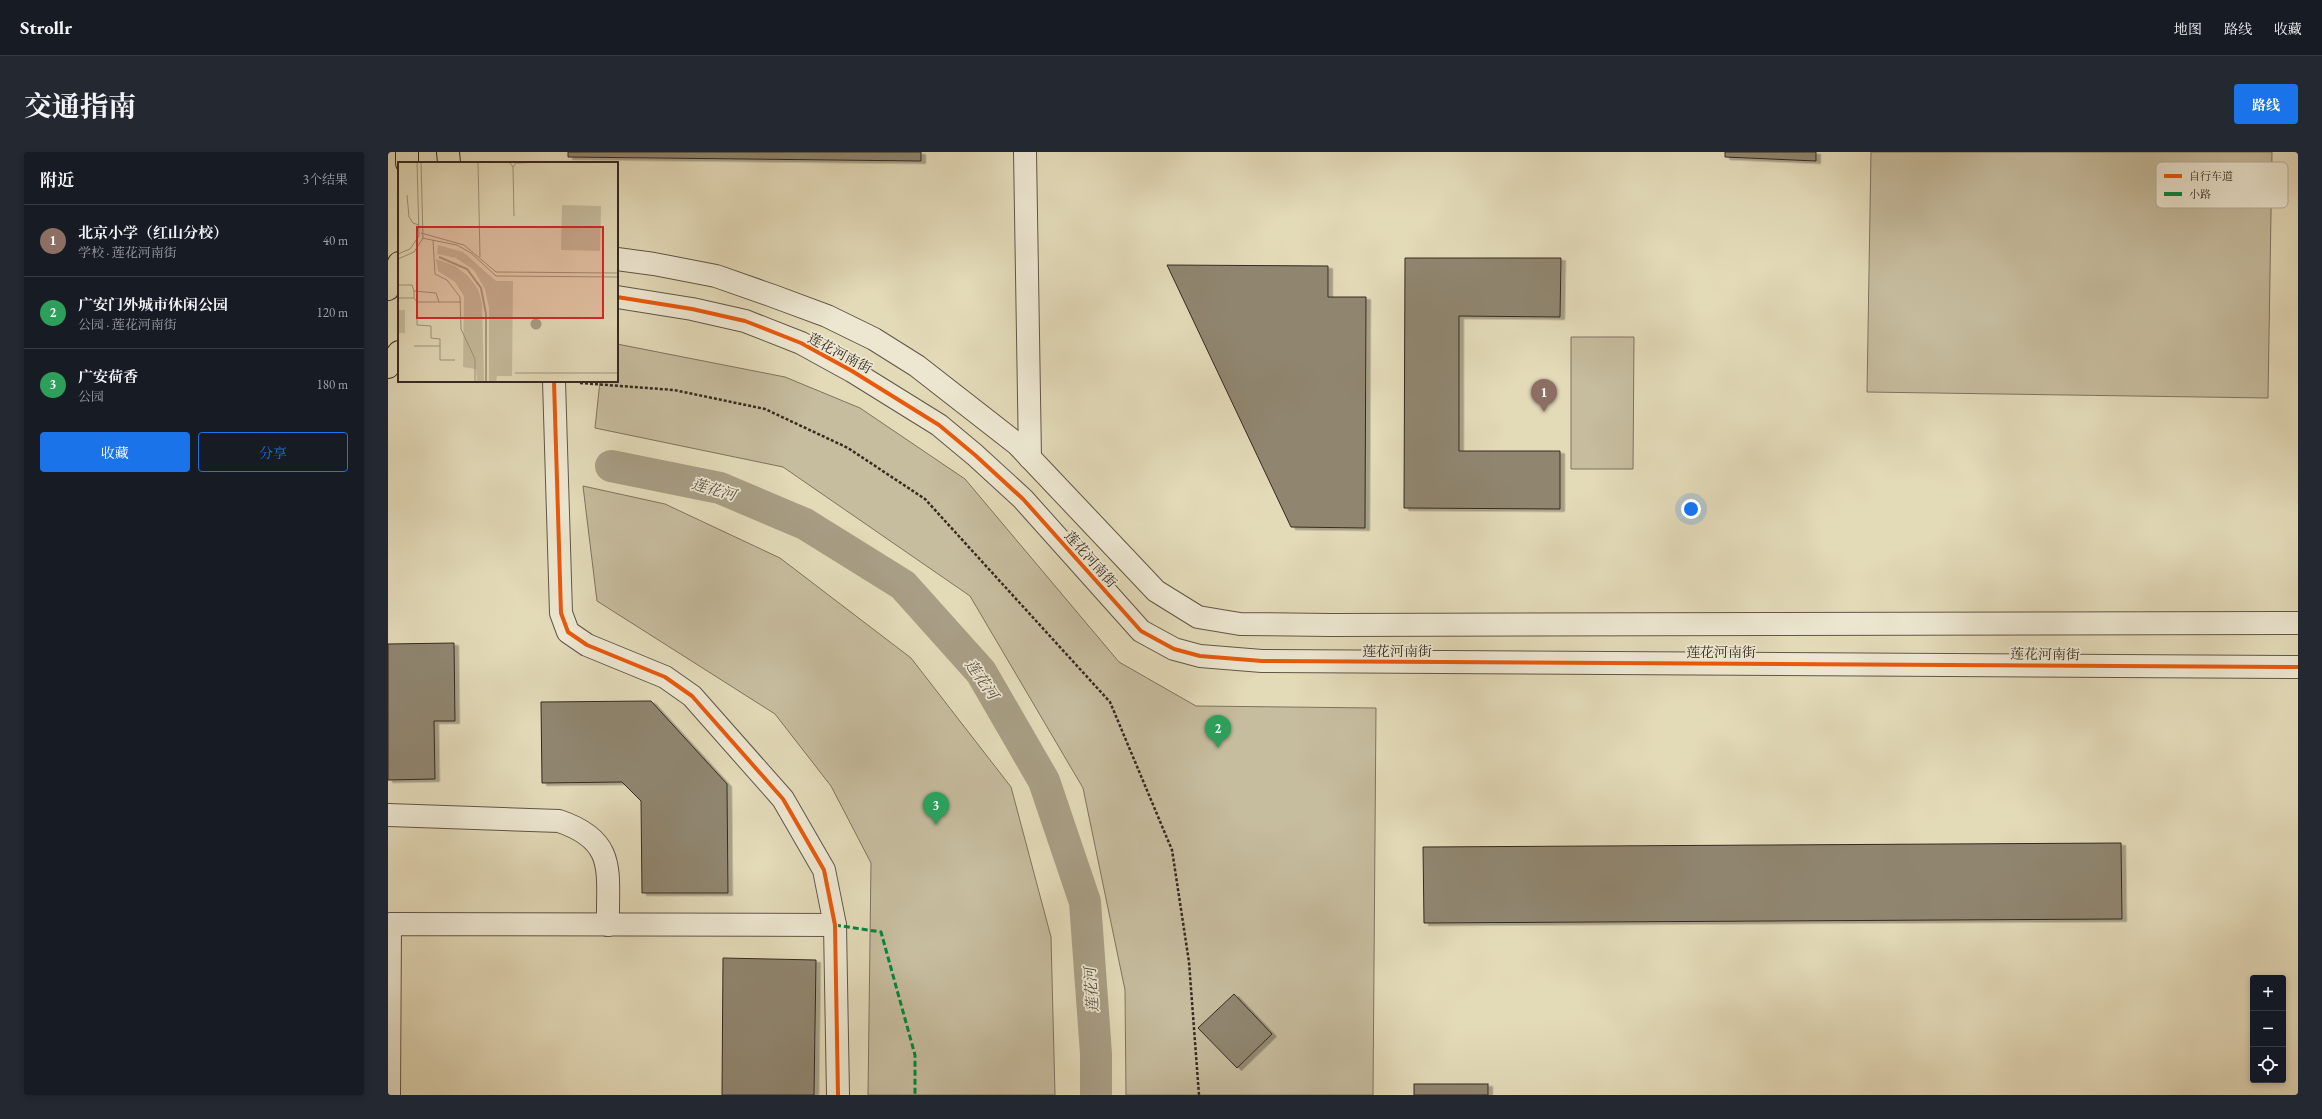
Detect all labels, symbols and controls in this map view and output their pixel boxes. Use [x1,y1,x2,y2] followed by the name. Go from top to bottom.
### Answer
[20,15,72,40] text: Strollr
[2174,20,2202,38] text: 地图
[2224,20,2252,38] text: 路线
[2274,20,2302,38] text: 收藏
[2234,84,2298,124] button: 路线
[24,88,136,124] text: 交通指南
[398,162,618,382] inset map
[2156,162,2288,208] legend
[40,169,74,191] text: 附近
[2189,169,2233,183] text: 自行车道
[303,171,348,188] text: 3个结果
[2189,187,2211,201] text: 小路
[78,223,228,242] text: 北京小学（红山分校）
[50,232,56,249] text: 1
[323,232,348,249] text: 40 m
[78,244,177,261] text: 学校 · 莲花河南街
[78,295,228,314] text: 广安门外城市休闲公园
[50,304,56,321] text: 2
[317,304,348,321] text: 120 m
[78,316,177,333] text: 公园 · 莲花河南街
[805,329,875,377] street label: 莲花河南街
[78,367,138,386] text: 广安荷香
[50,376,56,393] text: 3
[317,376,348,393] text: 180 m
[1531,379,1557,412] pin: 1
[78,388,104,405] text: 公园
[40,432,190,472] button: 收藏
[198,432,348,472] button: 分享
[690,474,741,505] water label: 莲花河
[1681,499,1701,519] your location
[1061,527,1121,591] street label: 莲花河南街
[1362,642,1432,660] street label: 莲花河南街
[1686,643,1756,661] street label: 莲花河南街
[2010,644,2080,664] street label: 莲花河南街
[961,655,1004,705] water label: 莲花河
[1205,715,1231,748] pin: 2
[923,792,949,825] pin: 3
[1080,964,1102,1013] water label: 莲花河
[2250,975,2286,1083] map controls
[2250,975,2286,1011] button: +
[2250,1011,2286,1047] button: −
[2250,1047,2286,1083] button: locate

